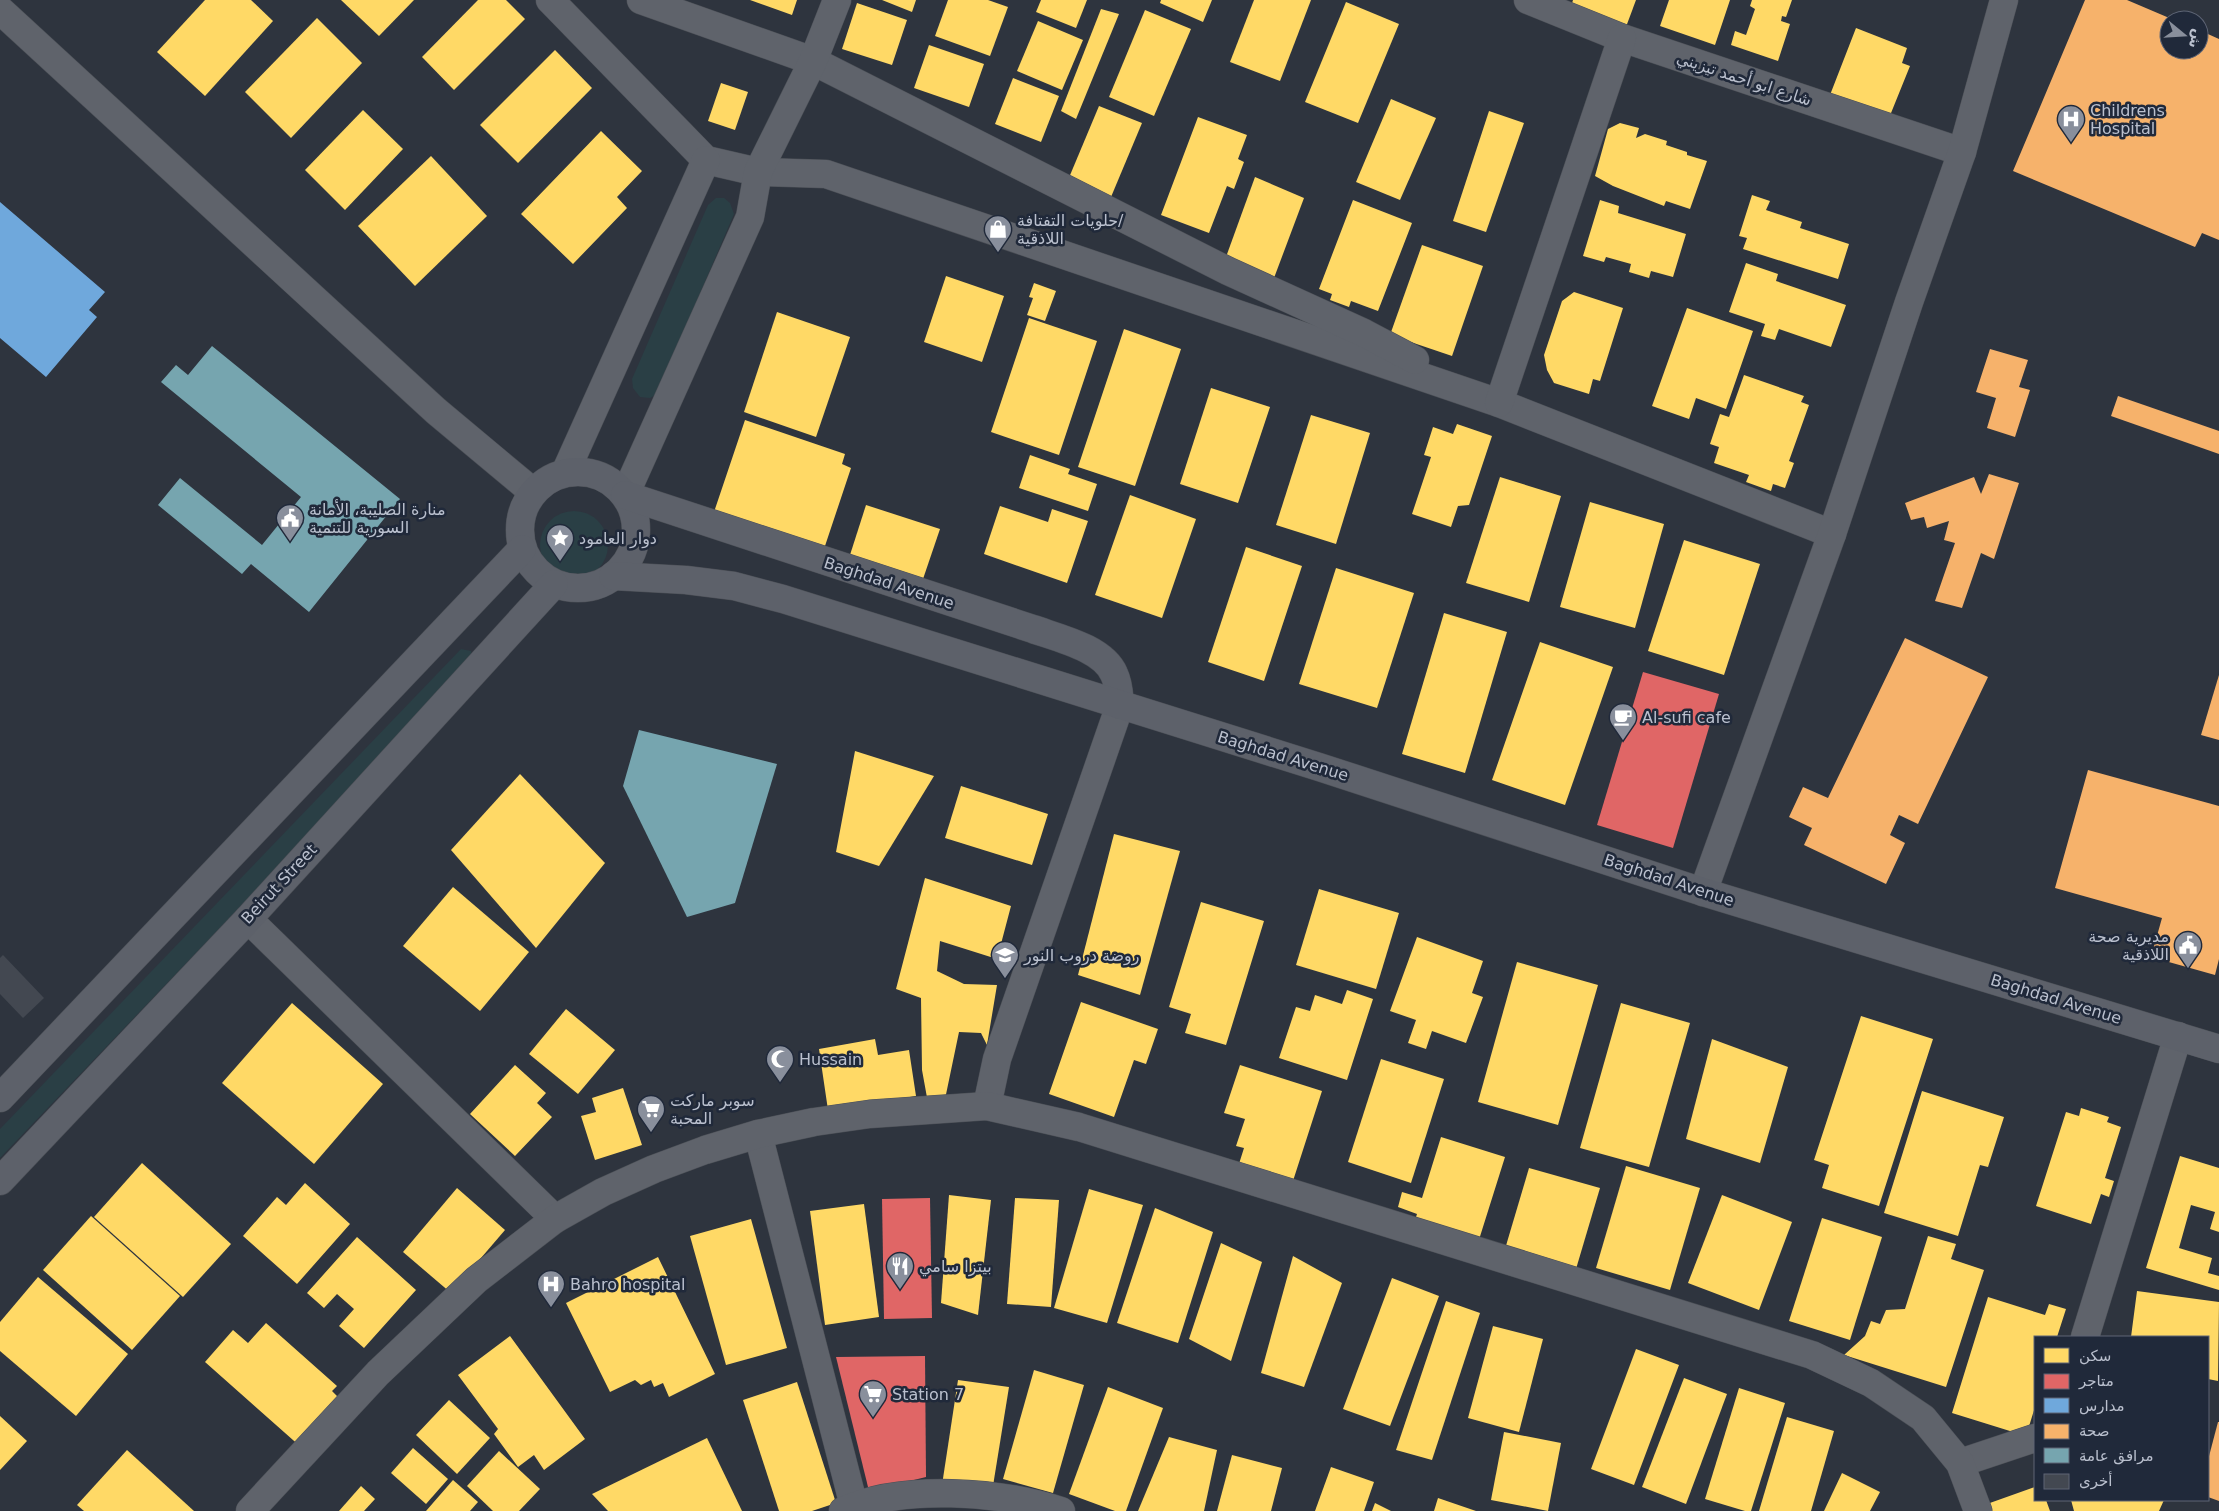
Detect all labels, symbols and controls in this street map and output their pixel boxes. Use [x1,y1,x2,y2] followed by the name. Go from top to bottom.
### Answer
[2159,10,2209,60] north arrow
[2186,27,2207,51] text: ش
[1674,47,1814,111] street label: شارع ابو أحمد تيزيني
[2090,101,2165,138] place label: Childrens Hospital
[2056,104,2086,143] hospital icon: Childrens Hospital
[1017,211,1124,248] place label: حلويات التفتافة/ اللاذقية
[983,214,1013,253] shop icon: حلويات التفتافة/ اللاذقية
[309,499,446,538] place label: منارة الصليبة، الأمانة السورية للتنمية
[275,503,305,542] public building icon: منارة الصليبة، الأمانة السورية للتنمية
[545,523,575,562] place icon: دوار العامود
[579,529,657,549] place label: دوار العامود
[822,553,956,613] street label: Baghdad Avenue
[1608,702,1638,741] cafe icon: Al-sufi cafe
[1642,708,1731,727] place label: Al-sufi cafe
[1215,727,1351,785] street label: Baghdad Avenue
[237,840,321,928] street label: Beirut Street
[1602,850,1736,910] street label: Baghdad Avenue
[2088,927,2169,964] place label: مديرية صحة اللاذقية
[2173,930,2203,969] public building icon: مديرية صحة اللاذقية
[990,940,1020,979] school or university icon: روضة دروب النور
[1023,946,1140,966] place label: روضة دروب النور
[1988,970,2124,1028] street label: Baghdad Avenue
[765,1044,795,1083] mosque icon: Hussain
[799,1050,862,1069] place label: Hussain
[670,1091,755,1128] place label: سوبر ماركت المحبة
[636,1094,666,1133] supermarket icon: سوبر ماركت المحبة
[885,1251,915,1290] restaurant icon: بيتزا سامي
[919,1257,992,1277] place label: بيتزا سامي
[536,1269,566,1308] hospital icon: Bahro hospital
[570,1275,685,1294] place label: Bahro hospital
[2034,1336,2209,1501] legend
[2079,1347,2111,1365] text: سكن
[2078,1372,2114,1390] text: متاجر
[858,1379,888,1418] supermarket icon: Station 7
[892,1385,964,1404] place label: Station 7
[2079,1397,2125,1415] text: مدارس
[2079,1422,2109,1440] text: صحة
[2079,1447,2154,1465] text: مرافق عامة
[2079,1471,2112,1490] text: أخرى

